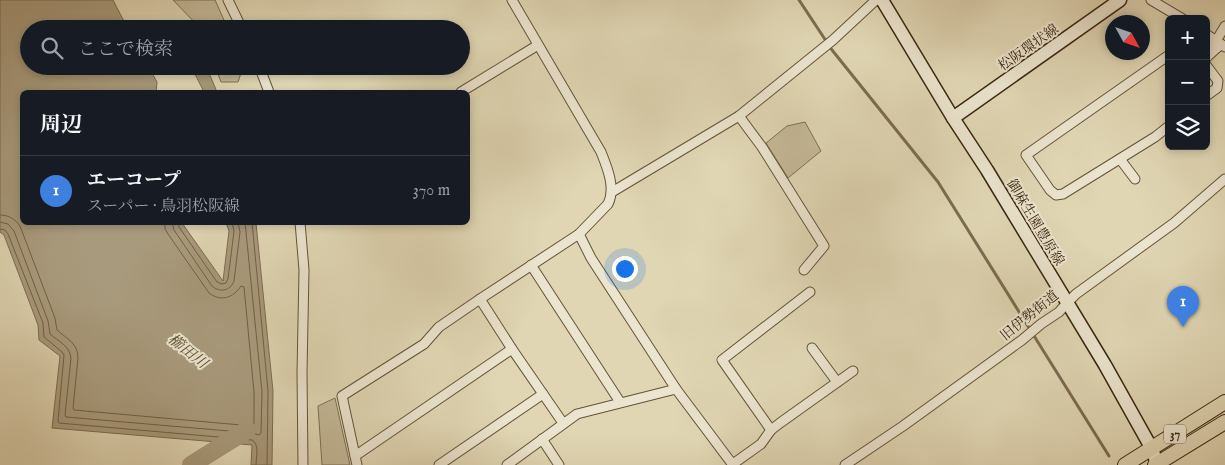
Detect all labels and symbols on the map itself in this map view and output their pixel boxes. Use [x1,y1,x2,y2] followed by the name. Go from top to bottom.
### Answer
[1105,15,1150,60] north arrow
[995,20,1062,75] street label: 松阪環状線
[1002,176,1068,269] street label: 御麻生園豊原線
[612,256,638,282] your location
[1167,286,1199,327] pin: 1
[997,287,1062,345] street label: 旧伊勢街道
[164,330,213,374] water label: 櫛田川
[1164,424,1186,444] road number: 37

